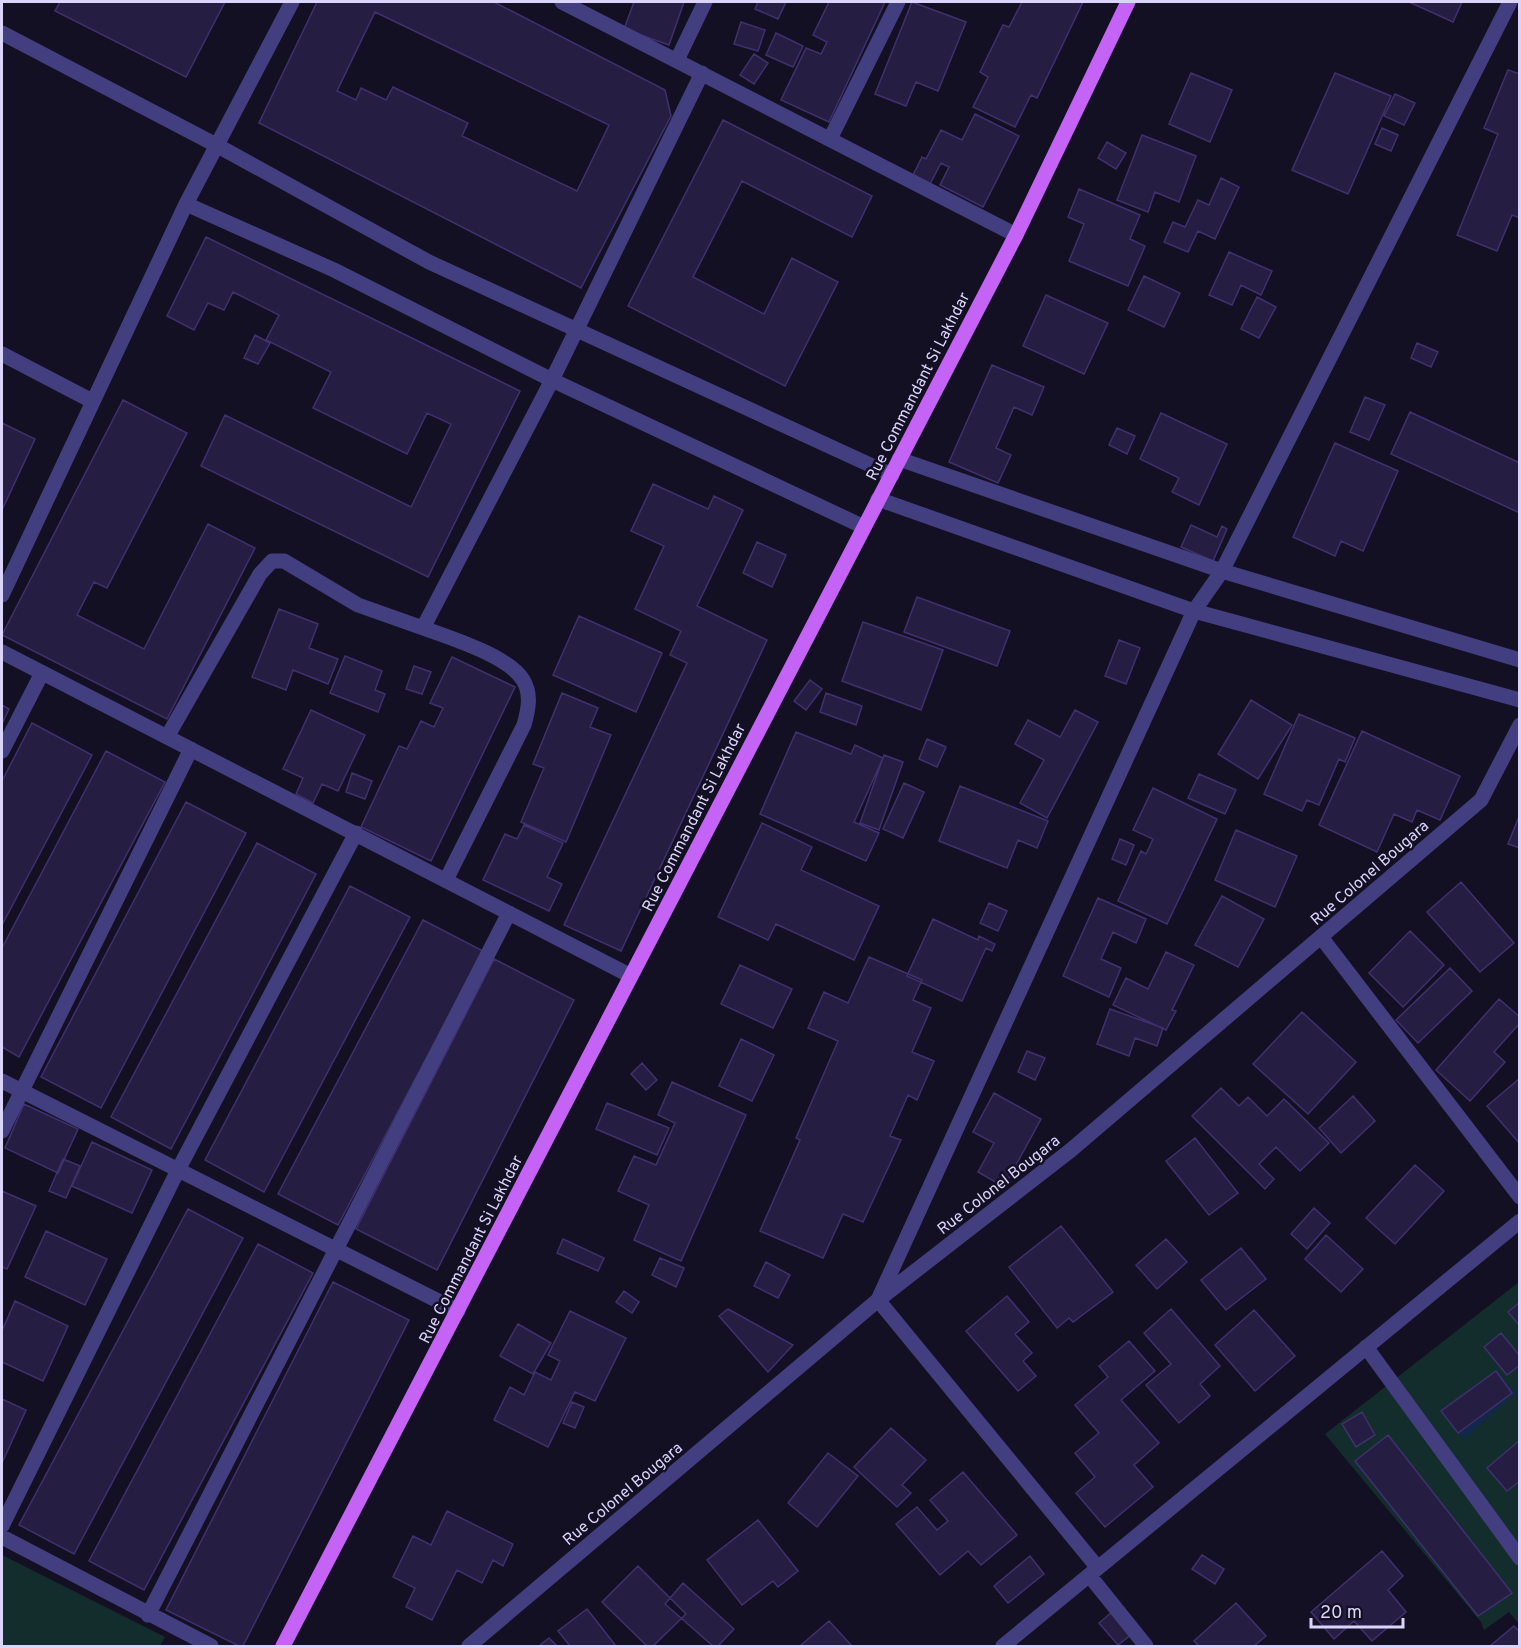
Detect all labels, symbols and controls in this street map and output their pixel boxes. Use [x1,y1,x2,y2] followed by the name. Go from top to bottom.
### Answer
[862,289,975,484] street label: Rue Commandant Si Lakhdar
[638,720,751,915] street label: Rue Commandant Si Lakhdar
[1307,817,1434,930] street label: Rue Colonel Bougara
[934,1131,1065,1240] street label: Rue Colonel Bougara
[415,1152,528,1347] street label: Rue Commandant Si Lakhdar
[559,1439,687,1551] street label: Rue Colonel Bougara
[1311,1591,1402,1629] scale bar
[1320,1602,1362,1625] text: 20 m

